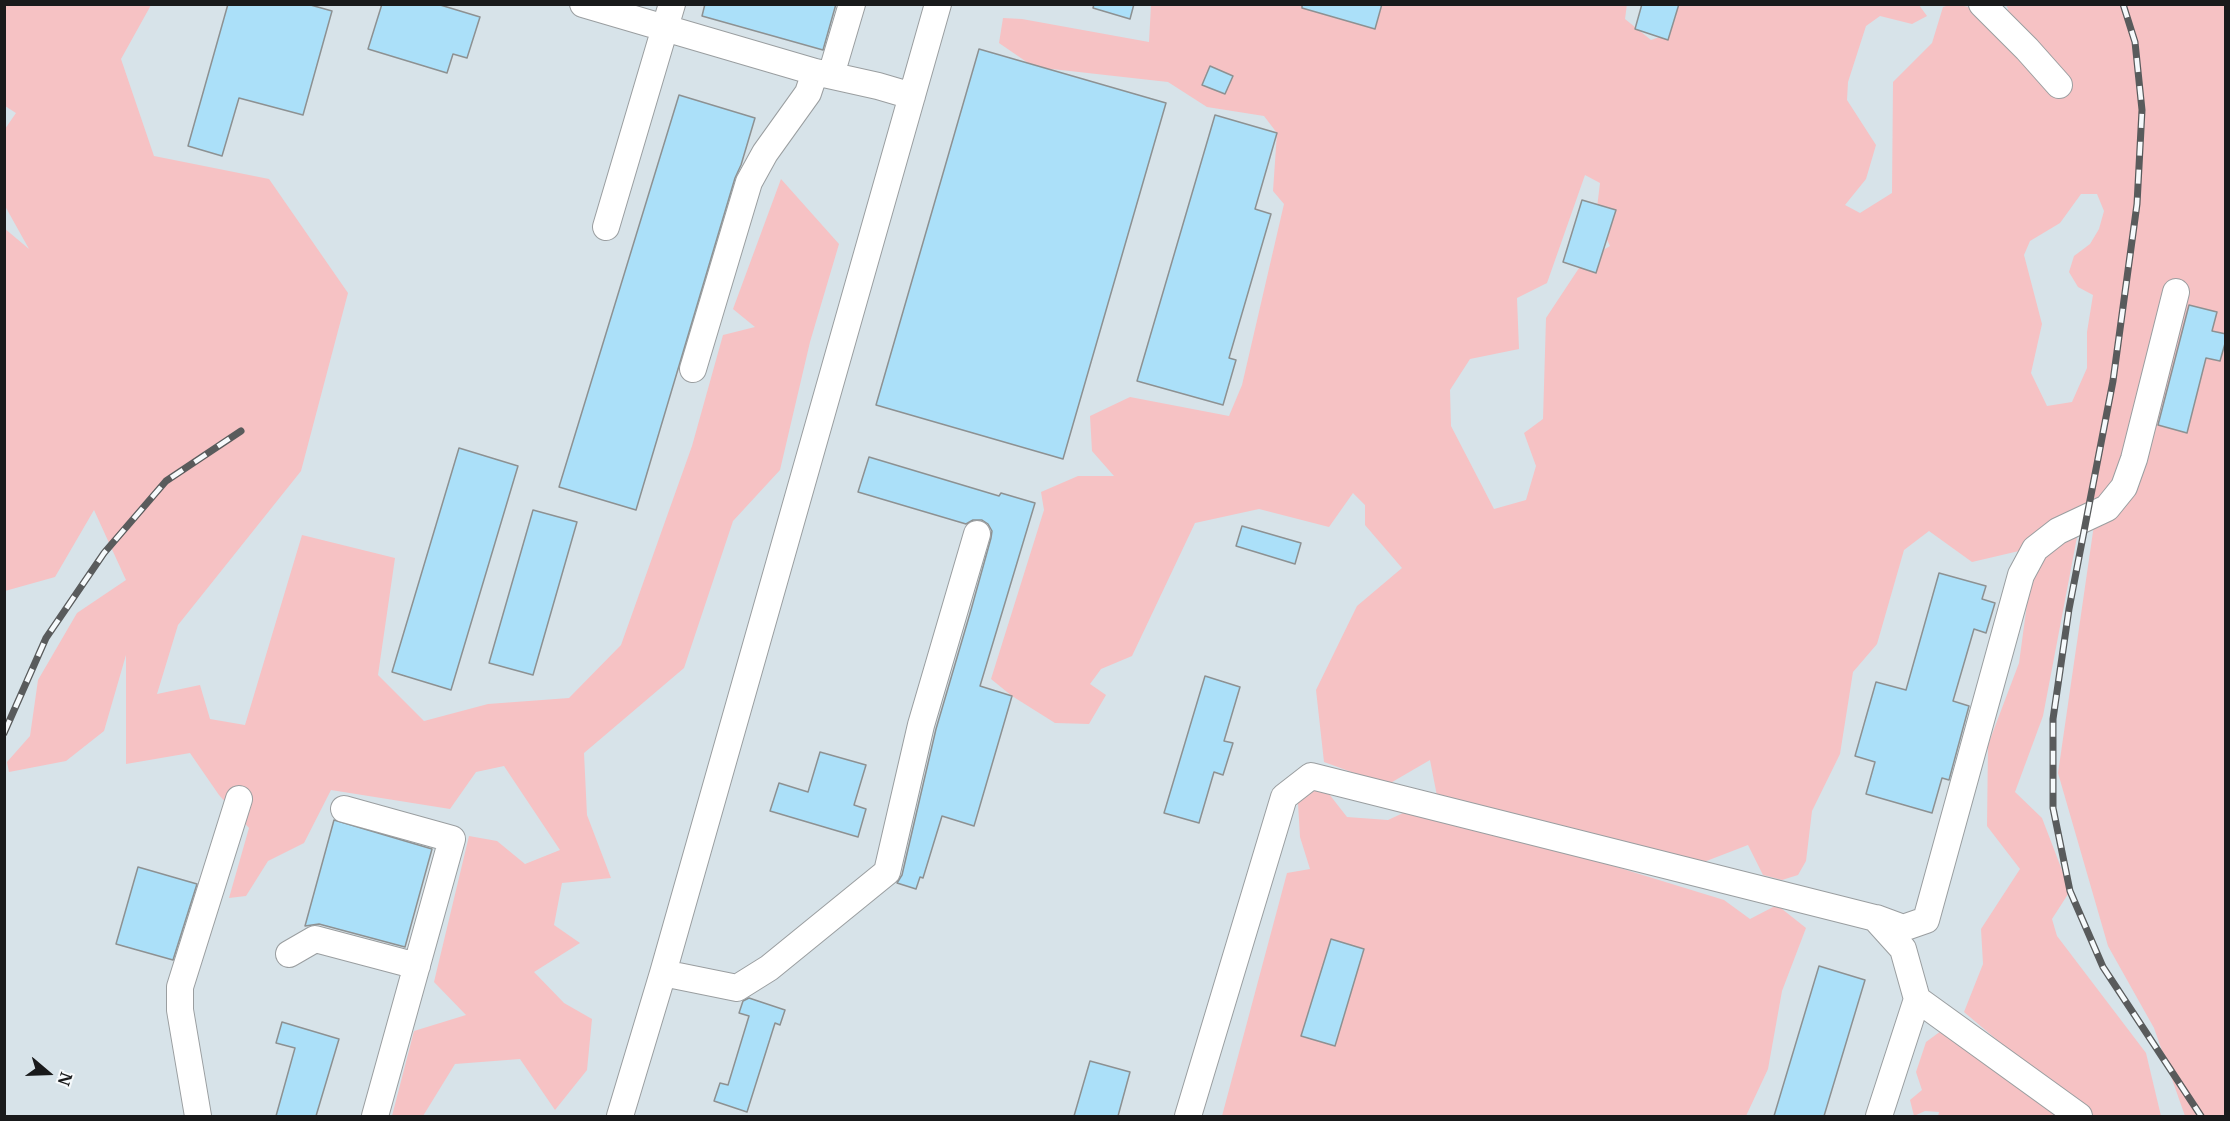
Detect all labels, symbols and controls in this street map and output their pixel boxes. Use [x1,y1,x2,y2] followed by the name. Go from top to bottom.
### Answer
[18,1043,78,1103] north arrow
[54,1070,77,1088] text: N

